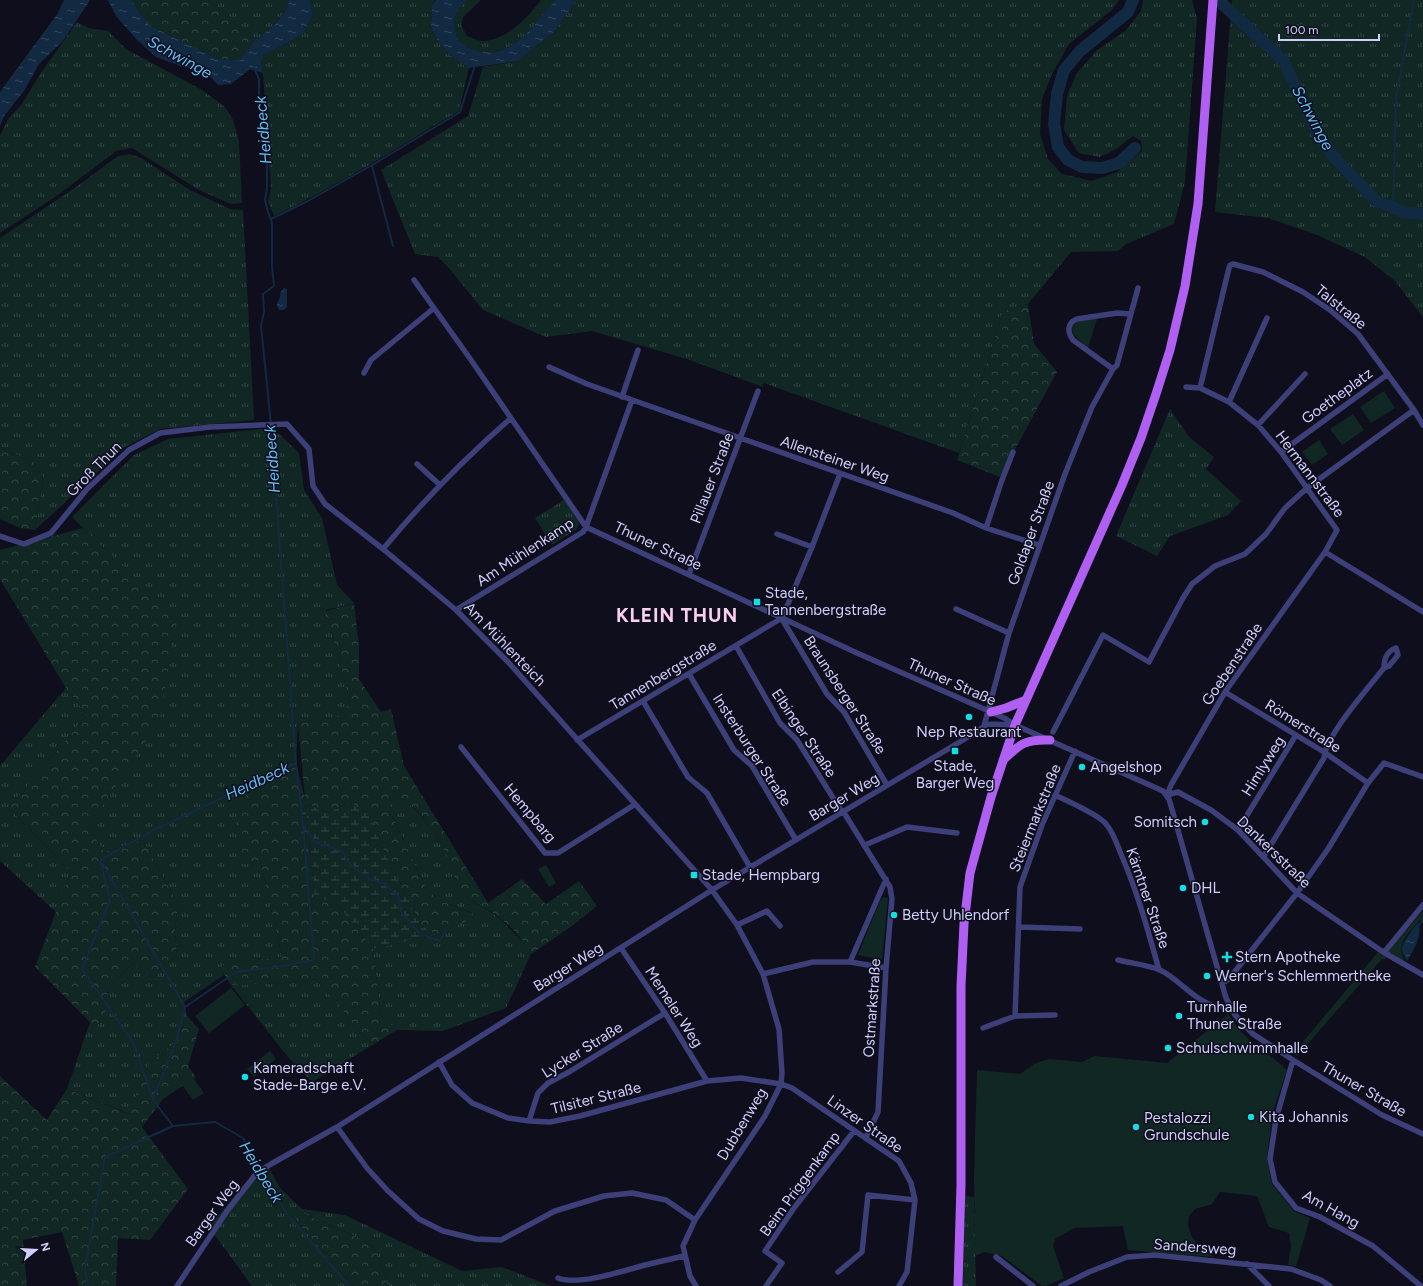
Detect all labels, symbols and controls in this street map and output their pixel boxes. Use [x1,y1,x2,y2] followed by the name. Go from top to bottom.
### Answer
[1279,16,1379,42] scale bar
[1285,23,1319,37] text: 100 m
[144,32,216,83] water label: Schwinge
[1288,82,1338,154] water label: Schwinge
[250,94,275,165] water label: Heidbeck
[1312,281,1370,333] street label: Talstraße
[1298,364,1376,428] street label: Goetheplatz
[260,423,284,494] water label: Heidbeck
[1272,427,1348,521] street label: Hermannstraße
[686,430,738,526] street label: Pillauer Straße
[778,432,892,486] street label: Allensteiner Weg
[63,438,125,500] street label: Groß Thun
[1004,478,1058,588] street label: Goldaper Straße
[473,514,577,590] street label: Am Mühlenkamp
[611,518,705,574] street label: Thuner Straße
[765,584,886,619] place label: Stade, Tannenbergstraße
[752,597,762,607] marker: Stade, Tannenbergstraße
[460,598,550,690] street label: Am Mühlenteich
[616,604,738,627] district label: KLEIN THUN
[1198,619,1266,709] street label: Goebenstraße
[800,632,890,758] street label: Braunsberger Straße
[606,636,720,714] street label: Tannenbergstraße
[905,655,999,709] street label: Thuner Straße
[768,685,840,781] street label: Elbinger Straße
[709,690,795,810] street label: Insterburger Straße
[1262,696,1344,756] street label: Römerstraße
[964,712,974,722] marker: Nep Restaurant
[916,723,1022,741] place label: Nep Restaurant
[1238,733,1288,799] street label: Himlyweg
[950,746,960,756] marker: Stade, Barger Weg
[222,757,293,804] water label: Heidbeck
[916,757,994,792] place label: Stade, Barger Weg
[1090,758,1162,776] place label: Angelshop
[1005,762,1065,874] street label: Steiermarkstraße
[1077,762,1087,772] marker: Angelshop
[806,769,882,825] street label: Barger Weg
[500,780,560,846] street label: Hempbarg
[1233,812,1315,892] street label: Dankersstraße
[1134,813,1197,831] place label: Somitsch
[1200,817,1210,827] marker: Somitsch
[1122,845,1174,951] street label: Kärntner Straße
[702,866,820,884] place label: Stade, Hempbarg
[689,870,699,880] marker: Stade, Hempbarg
[1191,879,1221,897] place label: DHL
[1178,883,1188,893] marker: DHL
[902,906,1010,924] place label: Betty Uhlendorf
[889,910,899,920] marker: Betty Uhlendorf
[530,939,606,995] street label: Barger Weg
[1235,948,1340,966] place label: Stern Apotheke
[1222,952,1232,962] marker: Stern Apotheke
[860,958,884,1058] street label: Ostmarkstraße
[641,963,707,1051] street label: Memeler Weg
[1215,967,1391,985] place label: Werner's Schlemmertheke
[1202,971,1212,981] marker: Werner's Schlemmertheke
[1187,998,1282,1033] place label: Turnhalle Thuner Straße
[1174,1011,1184,1021] marker: Turnhalle Thuner Straße
[538,1018,626,1082] street label: Lycker Straße
[1176,1039,1308,1057] place label: Schulschwimmhalle
[1163,1043,1173,1053] marker: Schulschwimmhalle
[1319,1058,1409,1120] street label: Thuner Straße
[253,1059,366,1094] place label: Kameradschaft Stade-Barge e.V.
[240,1072,250,1082] marker: Kameradschaft Stade-Barge e.V.
[549,1078,643,1118] street label: Tilsiter Straße
[713,1085,771,1163] street label: Dubbenweg
[824,1091,906,1157] street label: Linzer Straße
[1259,1108,1348,1126] place label: Kita Johannis
[1144,1109,1229,1144] place label: Pestalozzi Grundschule
[1246,1112,1256,1122] marker: Kita Johannis
[1131,1122,1141,1132] marker: Pestalozzi Grundschule
[756,1128,844,1240] street label: Beim Priggenkamp
[235,1138,287,1207] water label: Heidbeck
[182,1176,242,1250] street label: Barger Weg
[1299,1186,1363,1232] street label: Am Hang
[16,1230,56,1270] north arrow
[1153,1235,1237,1259] street label: Sandersweg
[38,1241,53,1253] text: N

